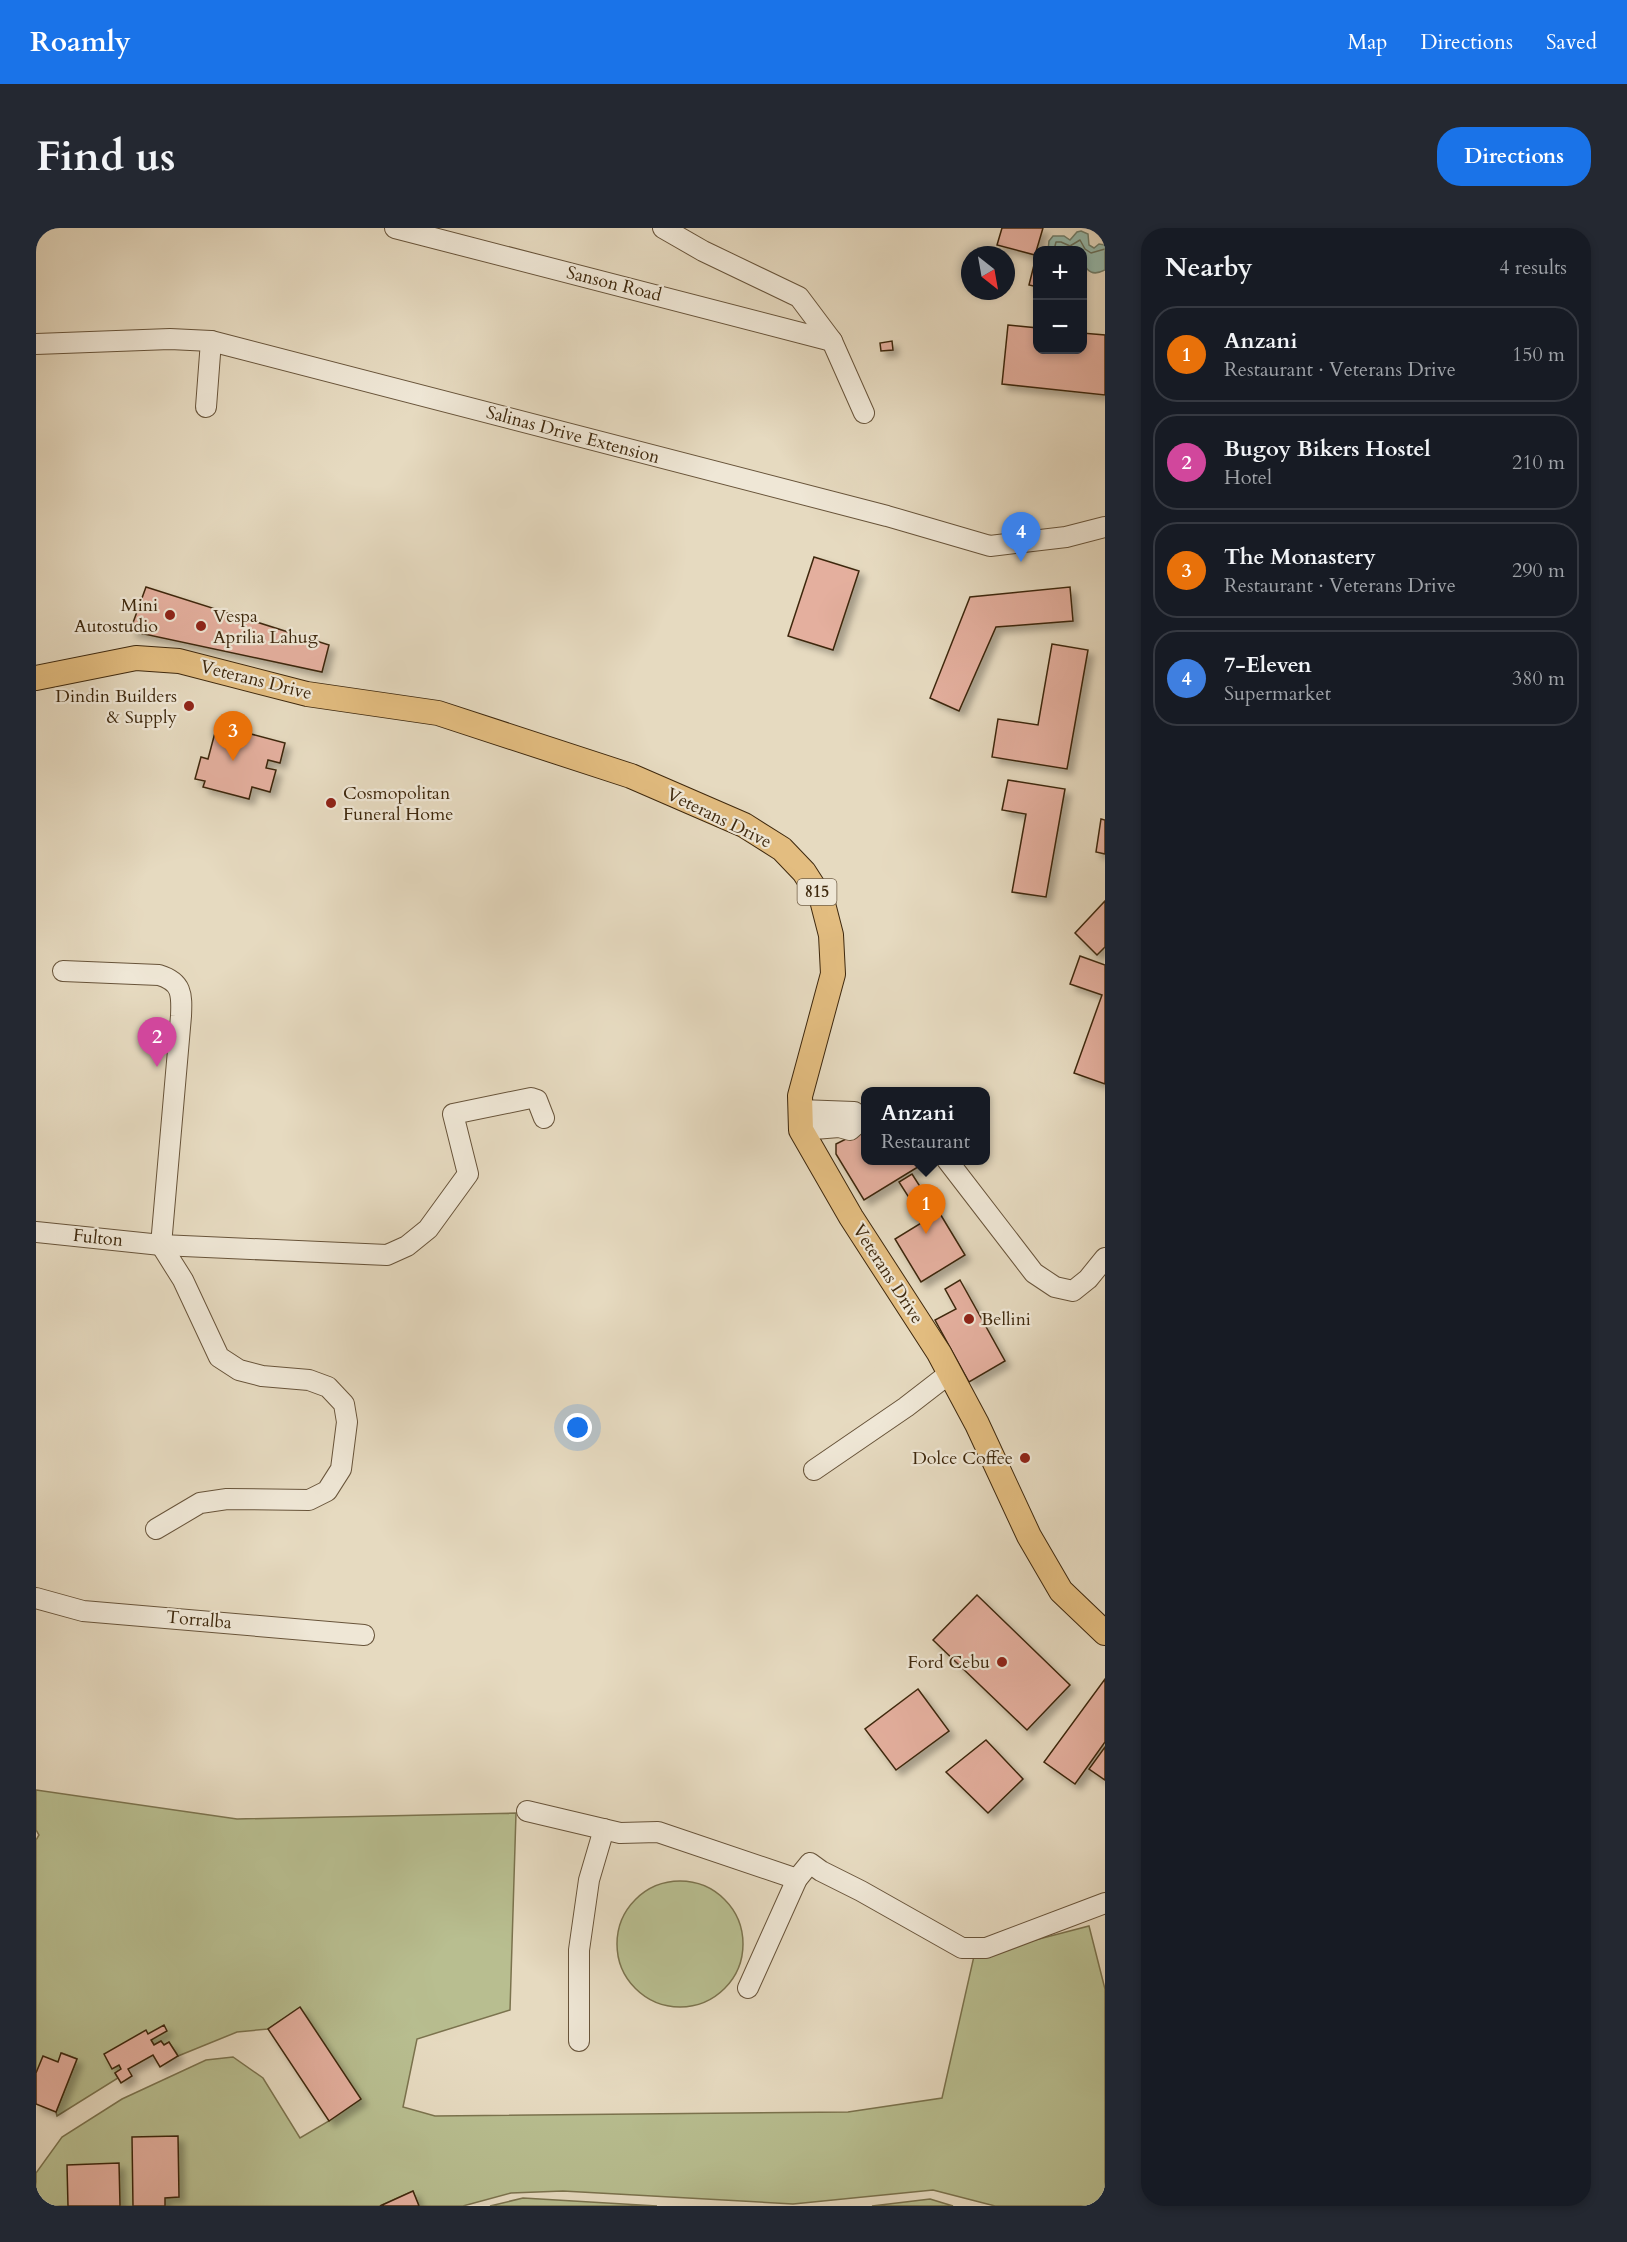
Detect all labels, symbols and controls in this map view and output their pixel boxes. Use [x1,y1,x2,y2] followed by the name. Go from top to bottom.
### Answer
[30,23,131,61] text: Roamly
[1347,28,1387,57] text: Map
[1420,28,1513,57] text: Directions
[1546,28,1597,57] text: Saved
[1437,127,1591,186] button: Directions
[36,128,176,185] text: Find us
[961,246,1015,300] north arrow
[1033,246,1087,354] map controls
[1033,246,1087,300] button: +
[1165,250,1253,285] text: Nearby
[1499,254,1567,281] text: 4 results
[564,260,665,308] street label: Sanson Road
[1033,300,1087,354] button: −
[1224,326,1298,356] text: Anzani
[1181,341,1192,368] text: 1
[1512,341,1565,368] text: 150 m
[1224,356,1456,383] text: Restaurant · Veterans Drive
[483,400,663,470] street label: Salinas Drive Extension
[1224,434,1431,464] text: Bugoy Bikers Hostel
[1181,449,1192,476] text: 2
[1512,449,1565,476] text: 210 m
[1224,464,1272,491] text: Hotel
[1002,512,1040,562] pin: 4
[1224,542,1376,572] text: The Monastery
[1181,557,1192,584] text: 3
[1512,557,1565,584] text: 290 m
[1224,572,1456,599] text: Restaurant · Veterans Drive
[74,593,158,639] place label: Mini Autostudio
[213,604,319,650] place label: Vespa Aprilia Lahug
[163,608,177,622] marker: Mini Autostudio
[194,619,208,633] marker: Vespa Aprilia Lahug
[1224,650,1312,680] text: 7-Eleven
[198,654,314,706] street label: Veterans Drive
[1181,665,1192,692] text: 4
[1512,665,1565,692] text: 380 m
[1224,680,1331,707] text: Supermarket
[55,684,177,730] place label: Dindin Builders & Supply
[182,699,196,713] marker: Dindin Builders & Supply
[214,712,252,761] pin: 3
[343,781,453,827] place label: Cosmopolitan Funeral Home
[662,782,776,854] street label: Veterans Drive
[324,796,338,810] marker: Cosmopolitan Funeral Home
[798,879,836,905] road number: 815
[138,1018,176,1067] pin: 2
[861,1087,990,1165] popup
[881,1098,954,1128] text: Anzani
[881,1128,970,1155] text: Restaurant
[906,1184,946,1234] pin: 1
[846,1219,930,1329] street label: Veterans Drive
[72,1223,125,1253] street label: Fulton
[981,1307,1031,1332] place label: Bellini
[962,1312,976,1326] marker: Bellini
[563,1413,592,1442] your location
[912,1446,1013,1471] place label: Dolce Coffee
[1018,1451,1032,1465] marker: Dolce Coffee
[165,1605,233,1635] street label: Torralba
[908,1650,990,1675] place label: Ford Cebu
[995,1655,1009,1669] marker: Ford Cebu

